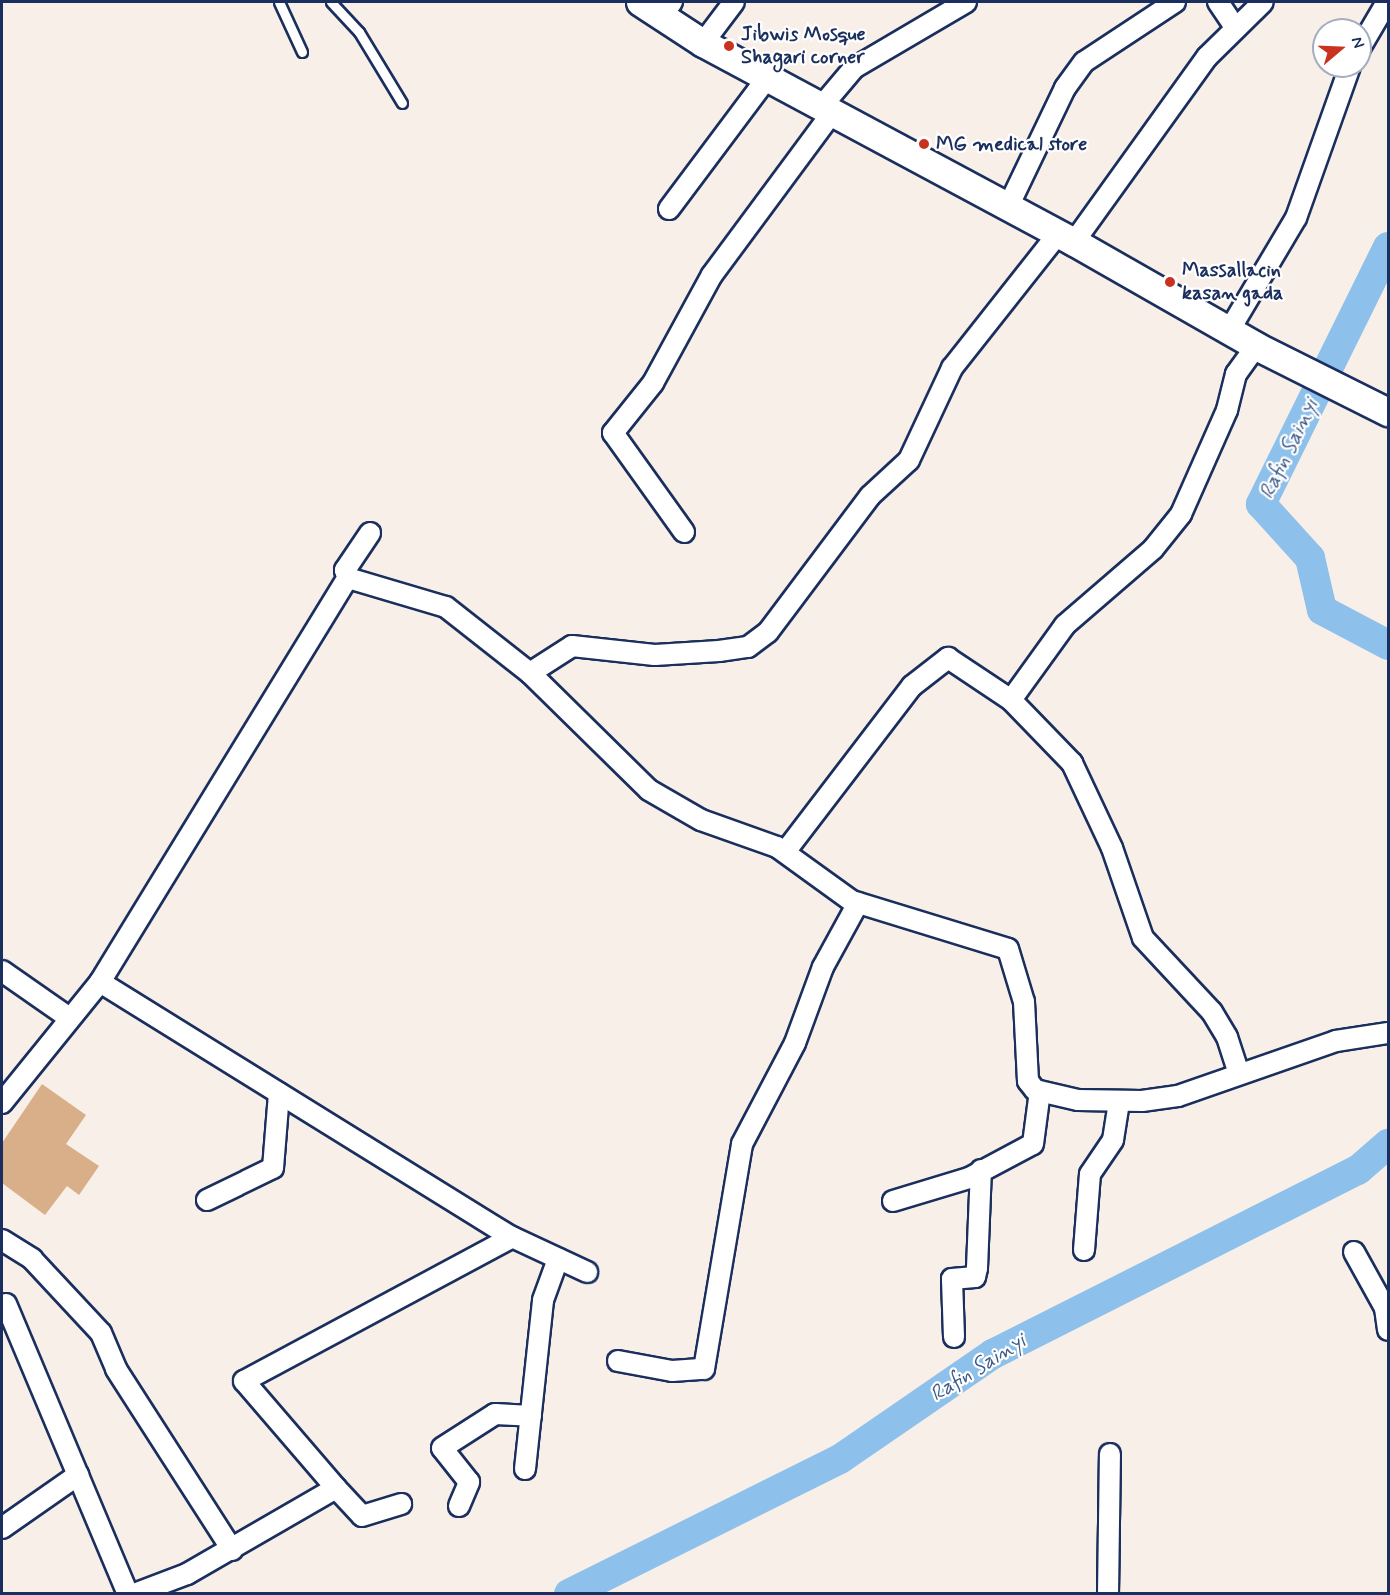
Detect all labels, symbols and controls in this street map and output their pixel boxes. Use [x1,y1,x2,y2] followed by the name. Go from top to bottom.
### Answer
[1312,18,1372,78] north arrow
[741,22,868,69] place label: Jibwis Mosque Shagari corner
[1346,34,1369,51] text: N
[722,39,736,53] marker: Jibwis Mosque Shagari corner
[936,132,1082,156] place label: MG medical store
[917,137,931,151] marker: MG medical store
[1182,258,1281,305] place label: Massallacin kasan gada
[1163,275,1177,289] marker: Massallacin kasan gada
[1255,397,1323,501] water label: Rafin Sainyi
[928,1330,1028,1406] water label: Rafin Sainyi

